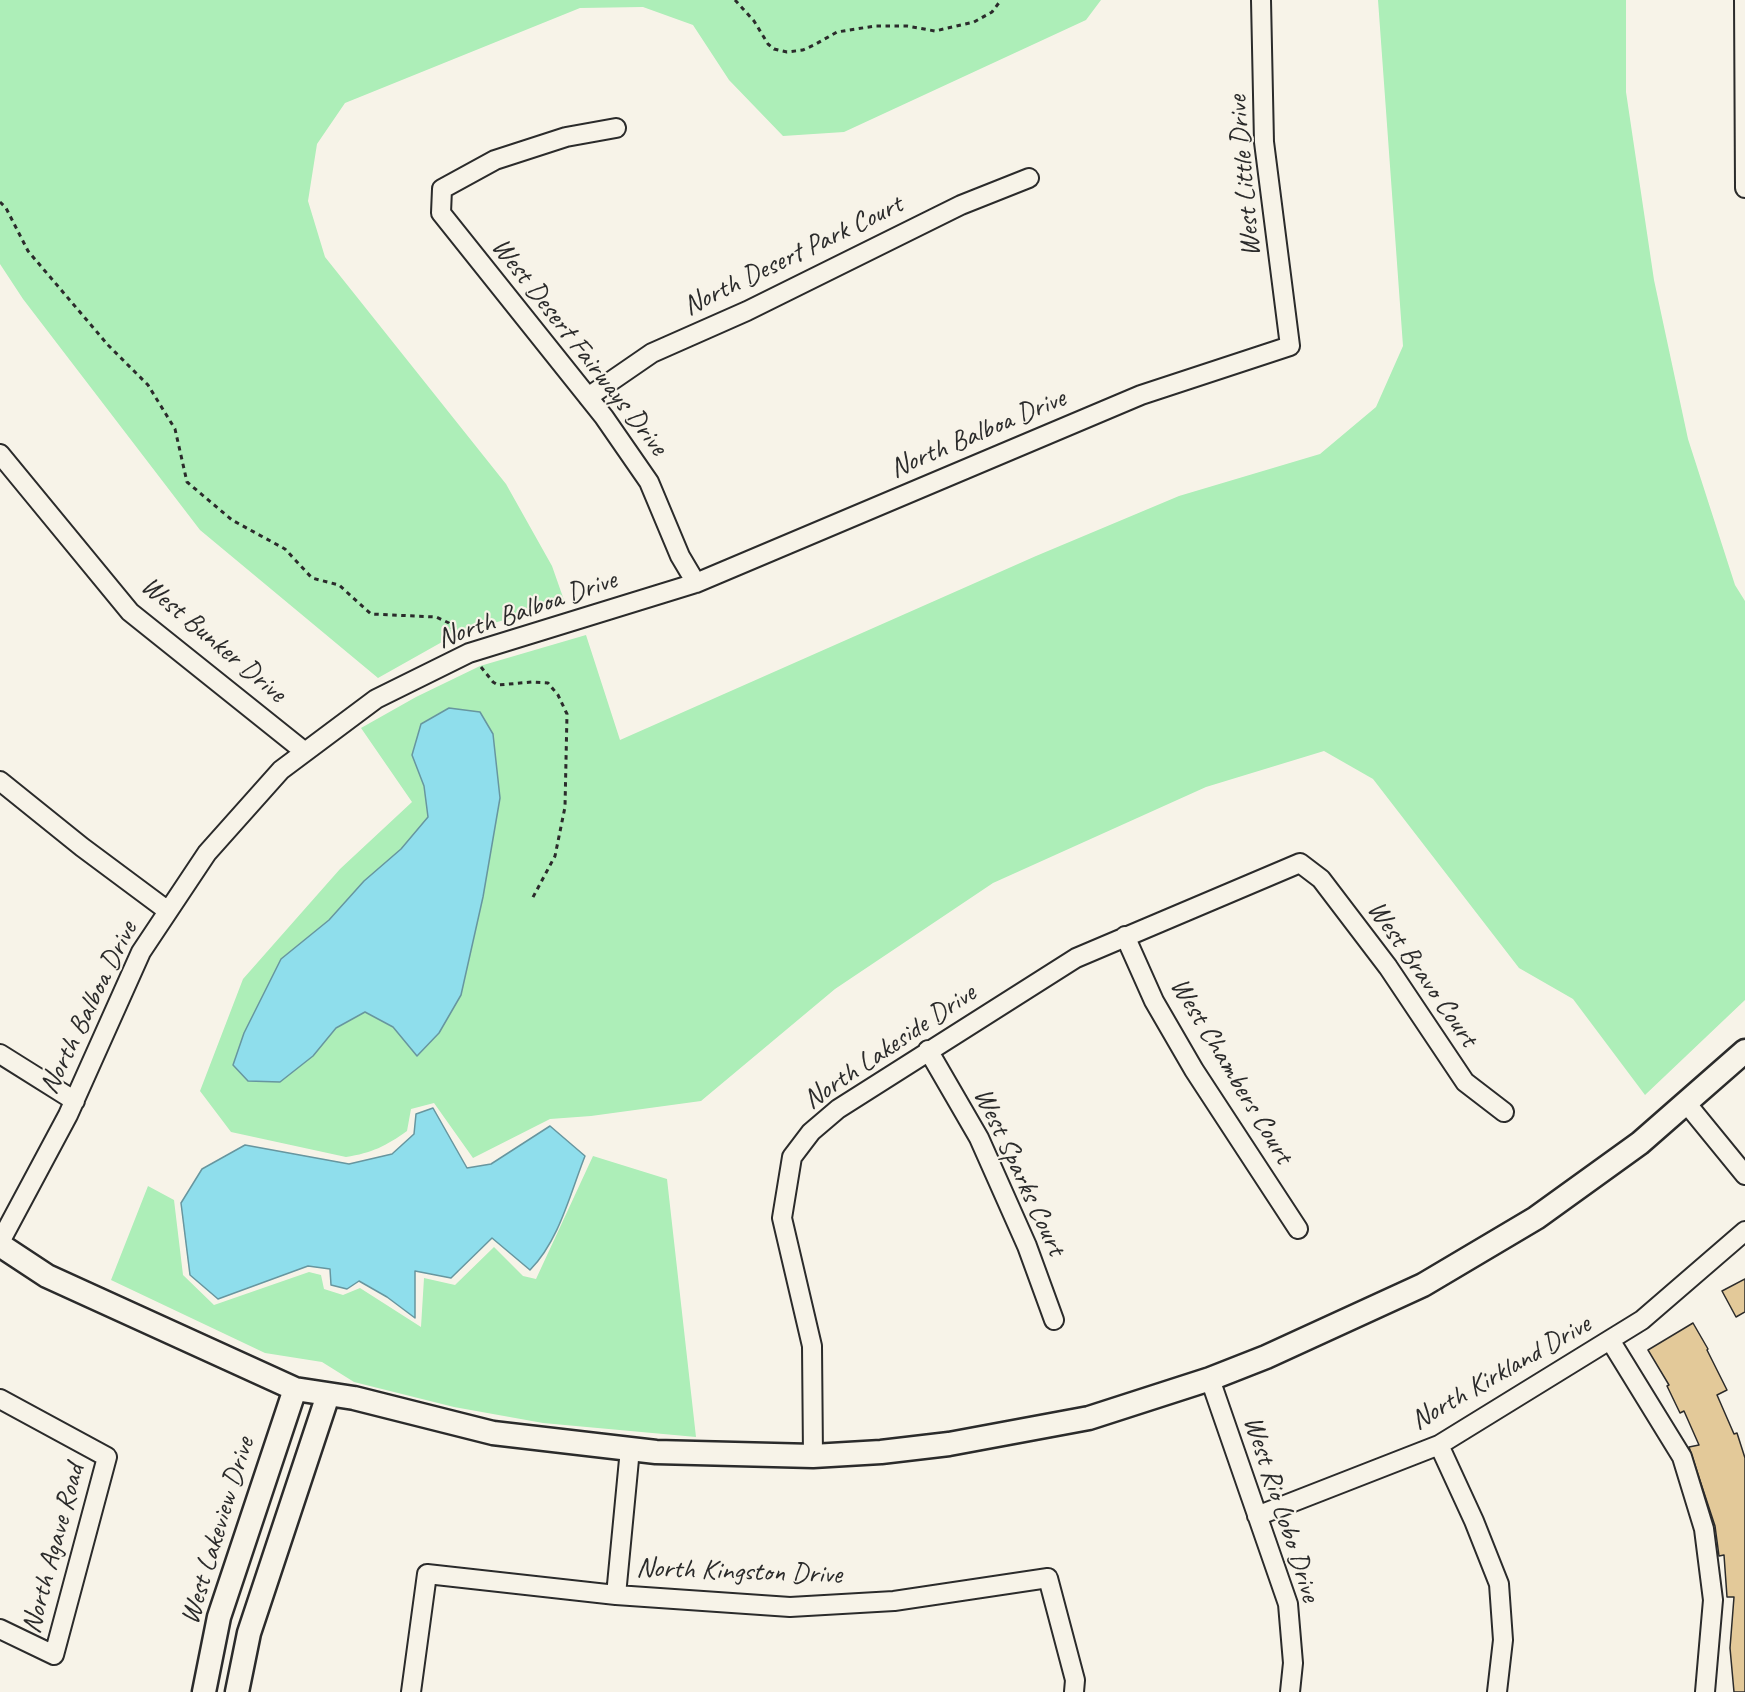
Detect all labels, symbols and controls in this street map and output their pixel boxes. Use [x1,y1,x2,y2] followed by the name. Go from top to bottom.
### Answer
[1221,94,1269,258] street label: West Little Drive
[678,188,908,324] street label: North Desert Park Court
[484,231,674,463] street label: West Desert Fairways Drive
[885,382,1071,486] street label: North Balboa Drive
[433,564,621,656] street label: North Balboa Drive
[134,570,292,710] street label: West Bunker Drive
[1359,894,1485,1054] street label: West Bravo Court
[33,916,145,1100] street label: North Balboa Drive
[1162,972,1300,1170] street label: West Chambers Court
[797,977,983,1117] street label: North Lakeside Drive
[966,1083,1072,1261] street label: West Sparks Court
[1405,1308,1597,1438] street label: North Kirkland Drive
[1235,1412,1327,1606] street label: West Rio Lobo Drive
[174,1433,262,1629] street label: West Lakeview Drive
[15,1461,93,1637] street label: North Agave Road
[636,1552,842,1592] street label: North Kingston Drive

